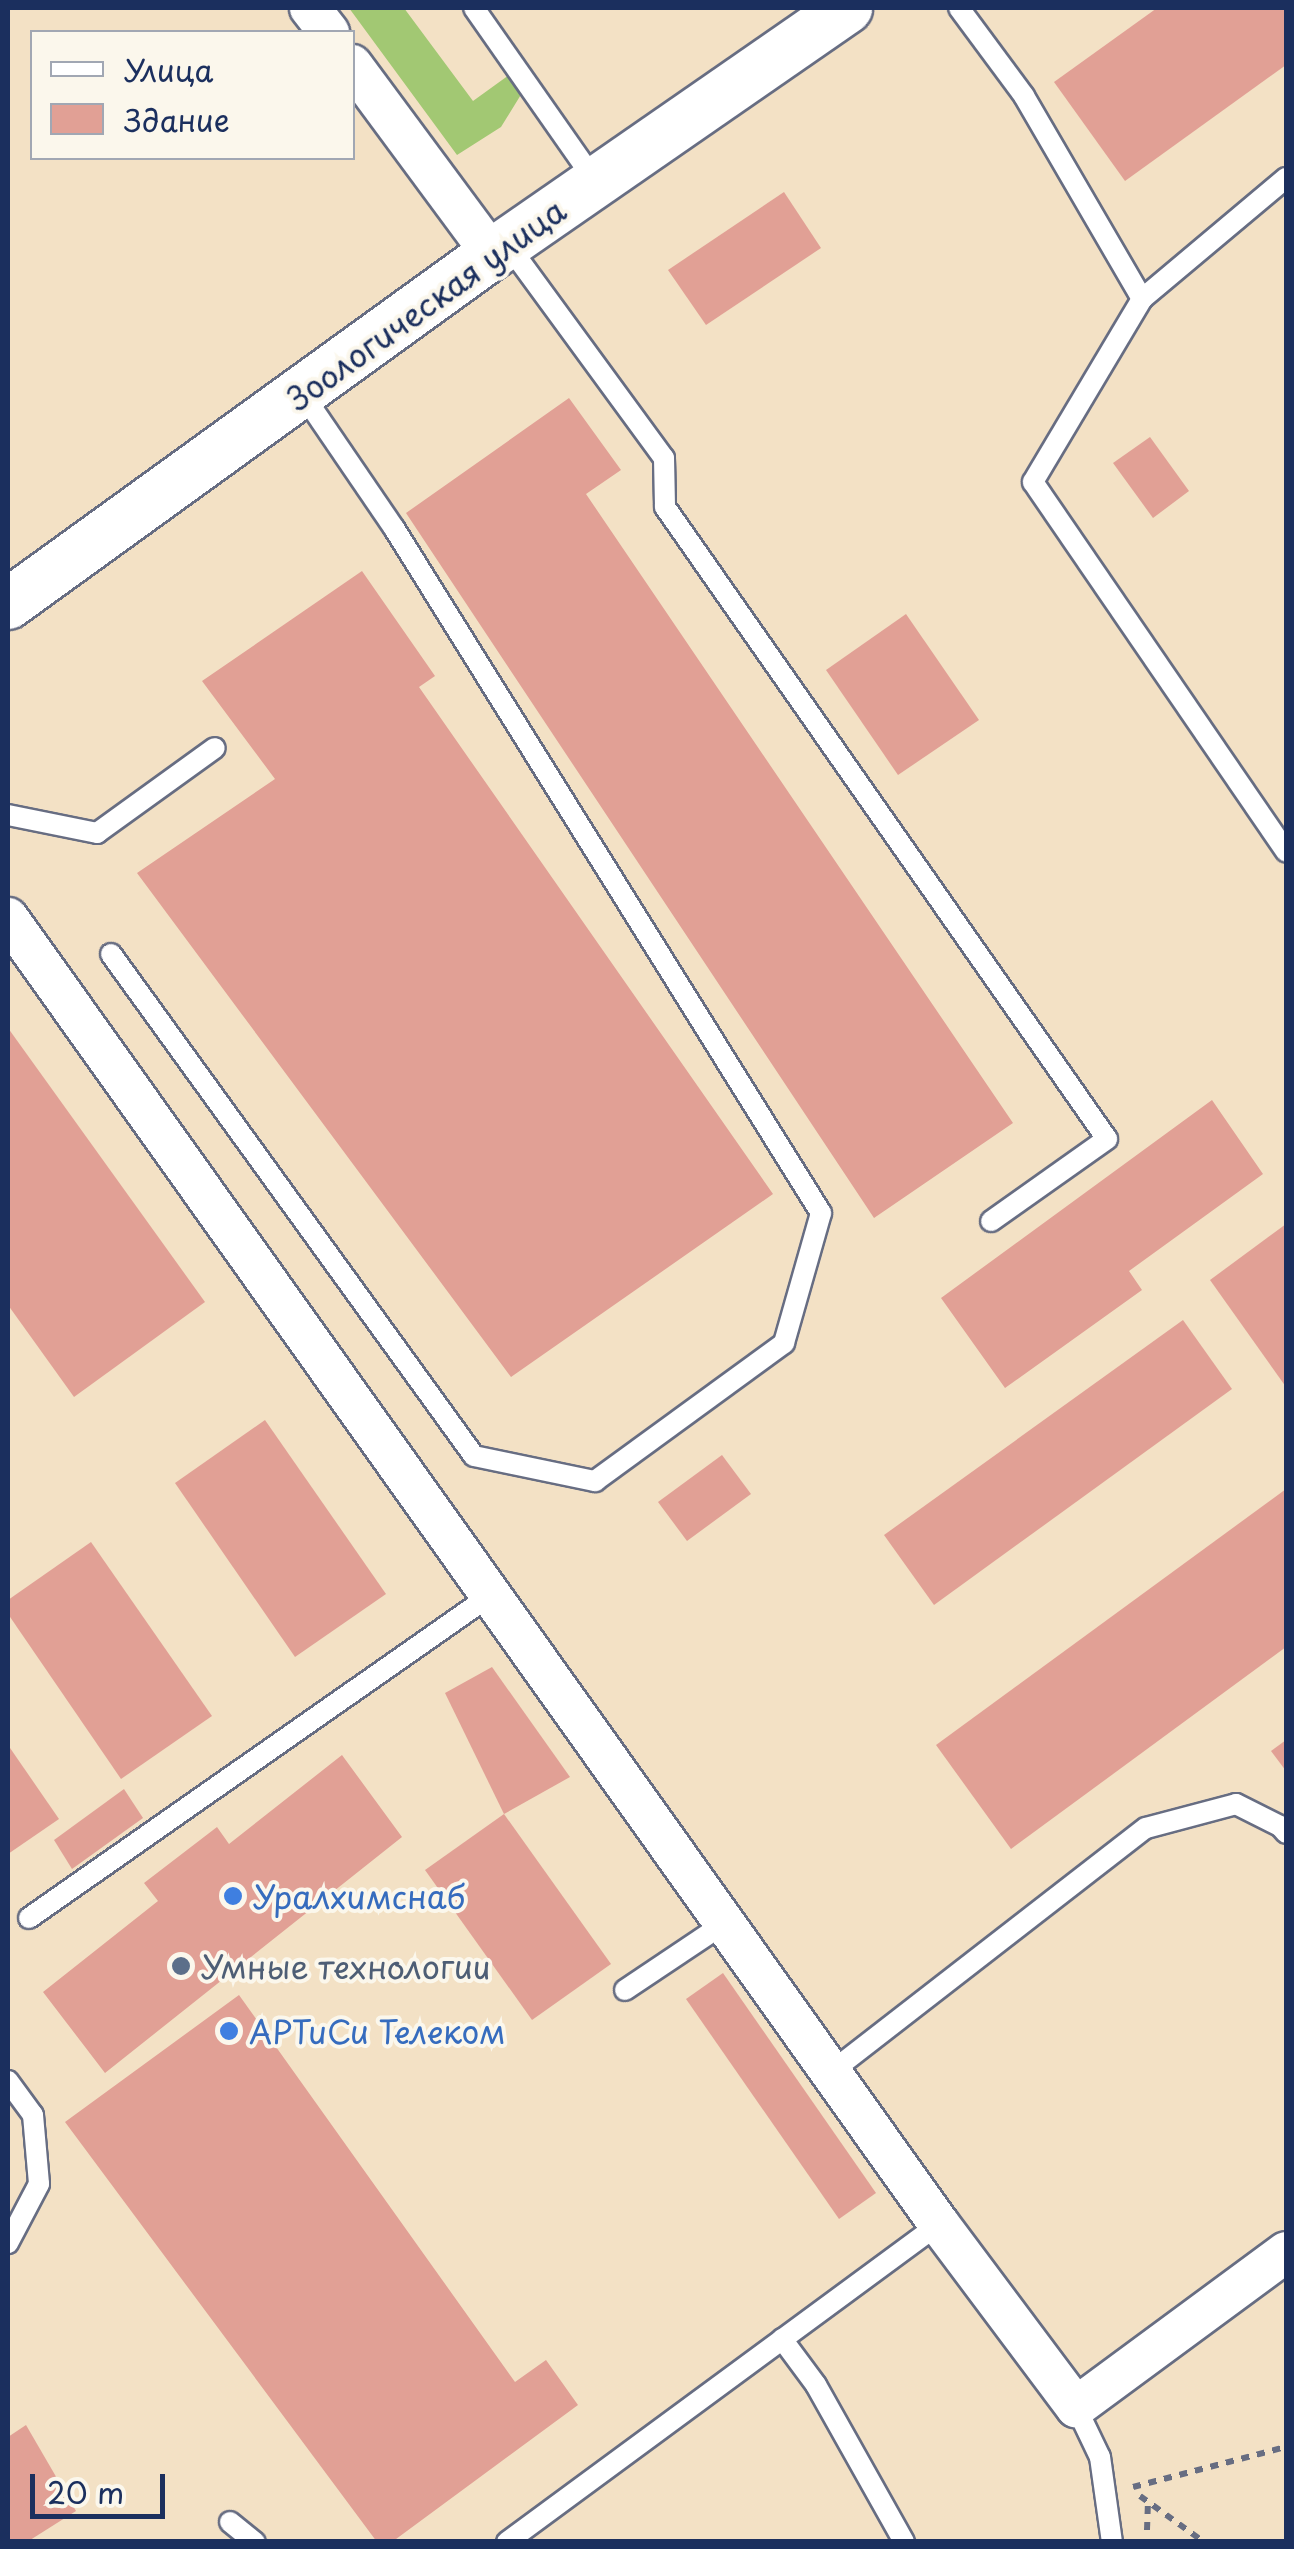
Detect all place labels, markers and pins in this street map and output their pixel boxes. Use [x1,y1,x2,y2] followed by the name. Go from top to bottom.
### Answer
[253,1877,465,1915] place label: Уралхимснаб
[222,1885,244,1907] marker: Уралхимснаб
[201,1947,491,1985] place label: Умные технологии
[170,1955,192,1977] marker: Умные технологии
[249,2012,506,2050] place label: АРТиСи Телеком
[218,2020,240,2042] marker: АРТиСи Телеком

